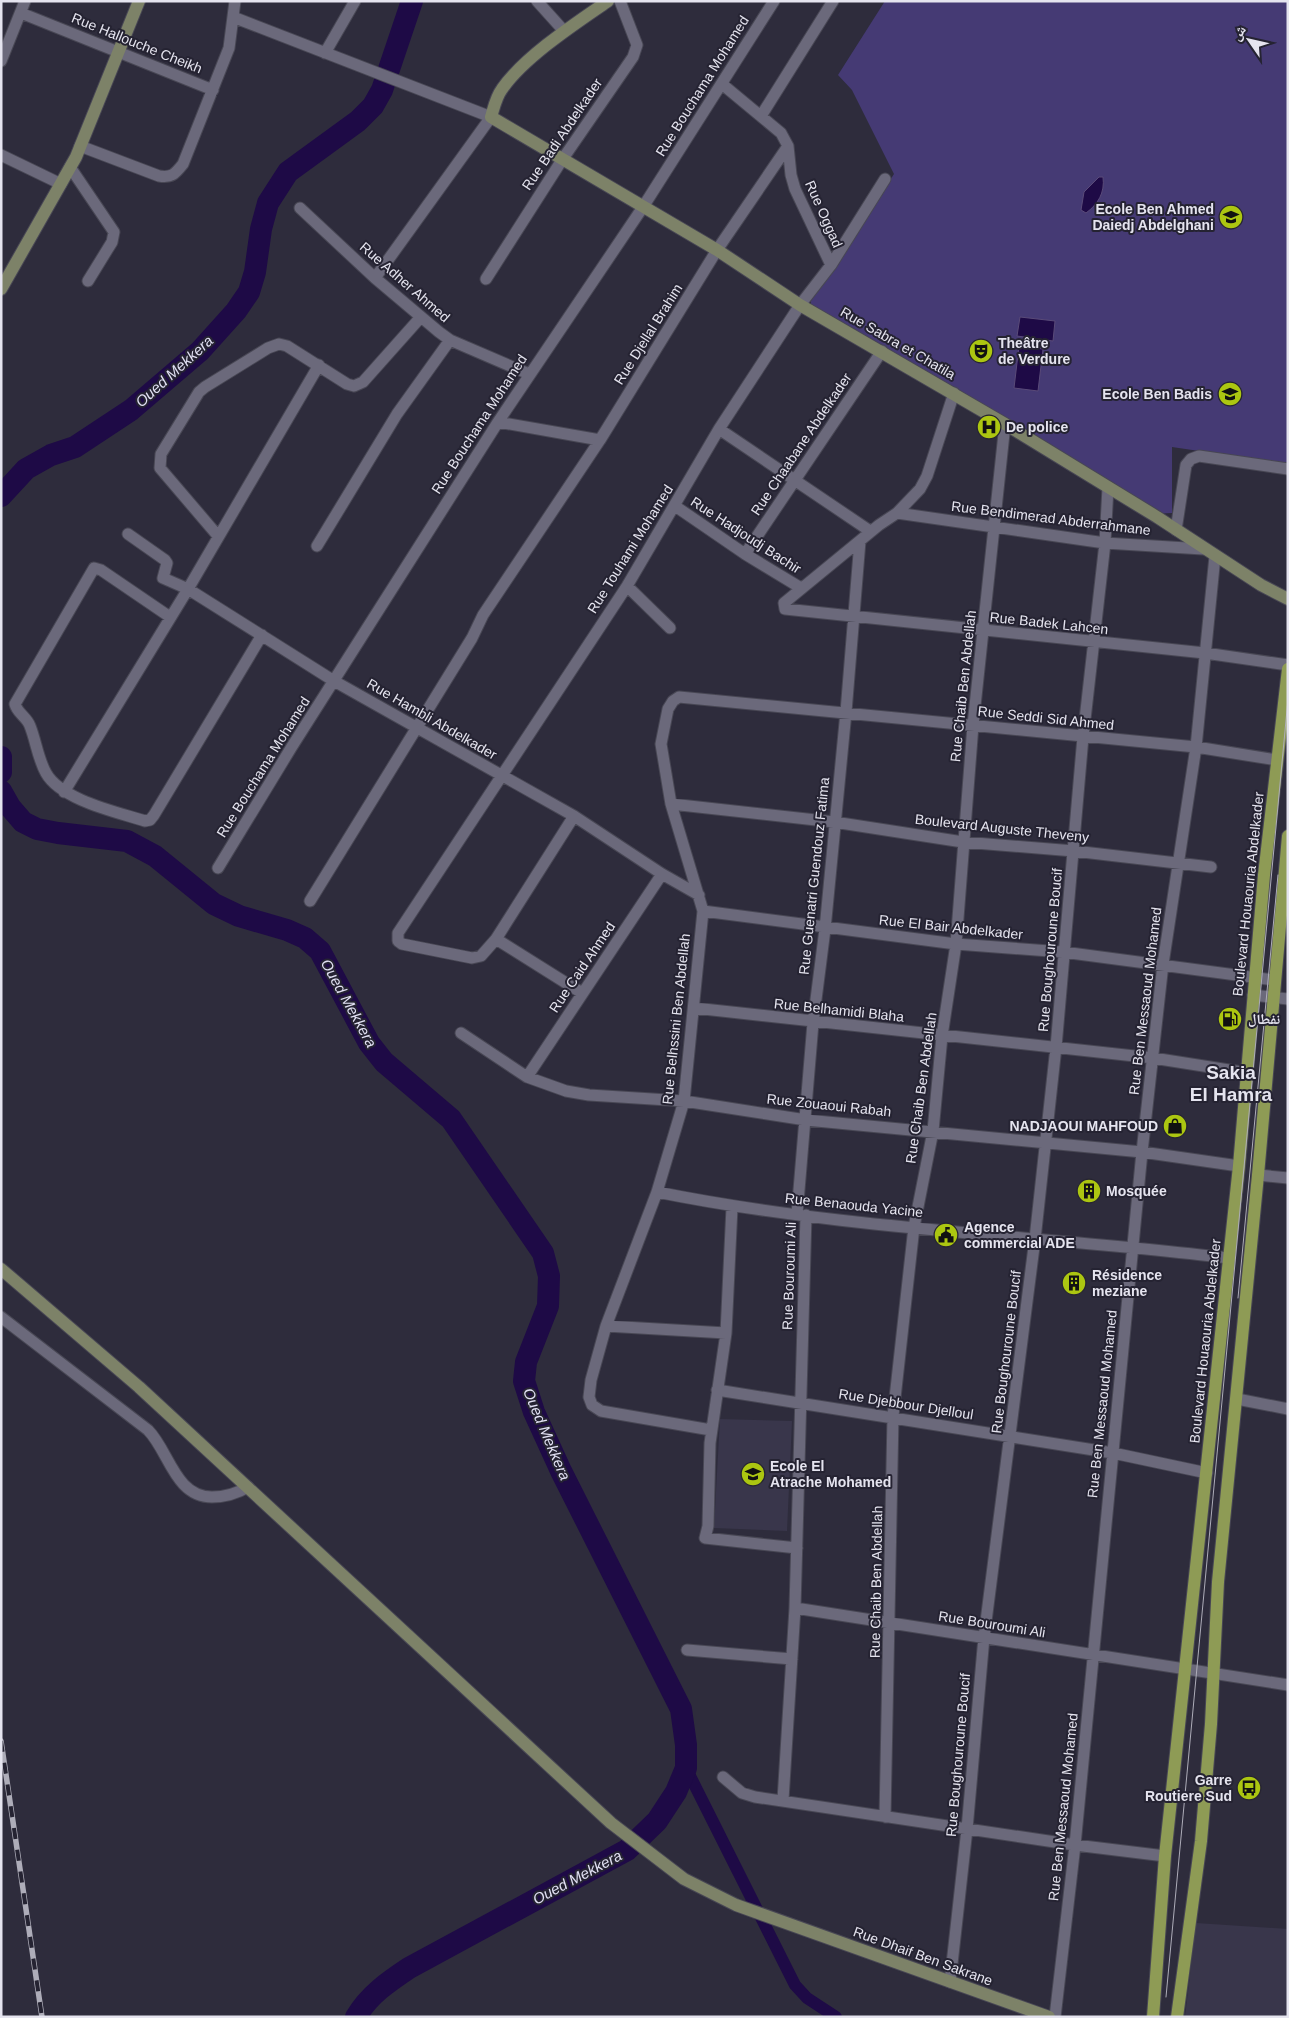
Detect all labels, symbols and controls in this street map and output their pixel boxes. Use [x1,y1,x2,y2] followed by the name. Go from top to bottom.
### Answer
[69,9,205,77] street label: Rue Hallouche Cheikh
[652,13,752,159] street label: Rue Bouchama Mohamed
[1224,15,1274,65] north arrow
[1227,22,1250,44] text: ش
[519,75,606,193] street label: Rue Badi Abdelkader
[802,178,846,250] street label: Rue Oggad
[1092,201,1214,233] place label: Ecole Ben Ahmed Daiedj Abdelghani
[1218,204,1244,230] school or university icon: Ecole Ben Ahmed Daiedj Abdelghani
[357,239,453,325] street label: Rue Adher Ahmed
[610,281,686,387] street label: Rue Djellal Brahim
[838,304,958,383] street label: Rue Sabra et Chatila
[132,332,216,410] water label: Oued Mekkera
[998,335,1071,367] place label: Theâtre de Verdure
[968,338,994,364] theatre icon: Theâtre de Verdure
[428,351,530,497] street label: Rue Bouchama Mohamed
[747,370,855,518] street label: Rue Chaabane Abdelkader
[1217,381,1243,407] school or university icon: Ecole Ben Badis
[1102,386,1212,402] place label: Ecole Ben Badis
[976,414,1002,440] hospital icon: De police
[1006,419,1068,435] place label: De police
[584,482,676,616] street label: Rue Touhami Mohamed
[688,493,804,577] street label: Rue Hadjoudj Bachir
[950,498,1152,538] street label: Rue Bendimerad Abderrahmane
[947,609,979,763] street label: Rue Chaib Ben Abdellah
[989,609,1109,637] street label: Rue Badek Lahcen
[364,675,500,763] street label: Rue Hambli Abdelkader
[213,694,313,840] street label: Rue Bouchama Mohamed
[977,703,1115,733] street label: Rue Seddi Sid Ahmed
[796,776,832,976] street label: Rue Guenatri Guendouz Fatima
[1229,791,1267,997] street label: Boulevard Houaouria Abdelkader
[914,811,1090,845] street label: Boulevard Auguste Theveny
[1035,867,1065,1033] street label: Rue Boughouroune Boucif
[1126,906,1164,1096] street label: Rue Ben Messaoud Mohamed
[878,911,1024,943] street label: Rue El Bair Abdelkader
[546,919,618,1015] street label: Rue Caid Ahmed
[659,933,693,1105] street label: Rue Belhssini Ben Abdellah
[318,956,380,1050] water label: Oued Mekkera
[773,995,905,1025] street label: Rue Belhamidi Blaha
[1217,1006,1243,1032] fuel station icon: نفطال
[902,1011,940,1165] street label: Rue Chaib Ben Abdellah
[1248,1011,1280,1027] place label: نفطال
[1190,1062,1273,1105] district label: Sakia El Hamra
[766,1090,892,1120] street label: Rue Zouaoui Rabah
[1162,1113,1188,1139] shop icon: NADJAOUI MAHFOUD
[1009,1118,1158,1134] place label: NADJAOUI MAHFOUD
[1076,1178,1102,1204] building icon: Mosquée
[1106,1183,1167,1199] place label: Mosquée
[784,1190,924,1220] street label: Rue Benaouda Yacine
[964,1219,1075,1251] place label: Agence commercial ADE
[779,1222,799,1330] street label: Rue Bouroumi Ali
[933,1222,959,1248] public building icon: Agence commercial ADE
[1186,1238,1224,1444] street label: Boulevard Houaouria Abdelkader
[1092,1267,1162,1299] place label: Résidence meziane
[988,1269,1024,1434] street label: Rue Boughouroune Boucif
[1061,1270,1087,1296] building icon: Résidence meziane
[1084,1309,1120,1499] street label: Rue Ben Messaoud Mohamed
[520,1385,574,1483] water label: Oued Mekkera
[837,1385,975,1423] street label: Rue Djebbour Djelloul
[770,1458,891,1490] place label: Ecole El Atrache Mohamed
[740,1461,766,1487] school or university icon: Ecole El Atrache Mohamed
[867,1506,885,1658] street label: Rue Chaib Ben Abdellah
[937,1608,1047,1640] street label: Rue Bouroumi Ali
[943,1672,973,1838] street label: Rue Boughouroune Boucif
[1045,1712,1081,1902] street label: Rue Ben Messaoud Mohamed
[1145,1772,1232,1804] place label: Garre Routiere Sud
[1236,1775,1262,1801] bus stop icon: Garre Routiere Sud
[530,1846,624,1908] water label: Oued Mekkera
[851,1923,995,1989] street label: Rue Dhaif Ben Sakrane

